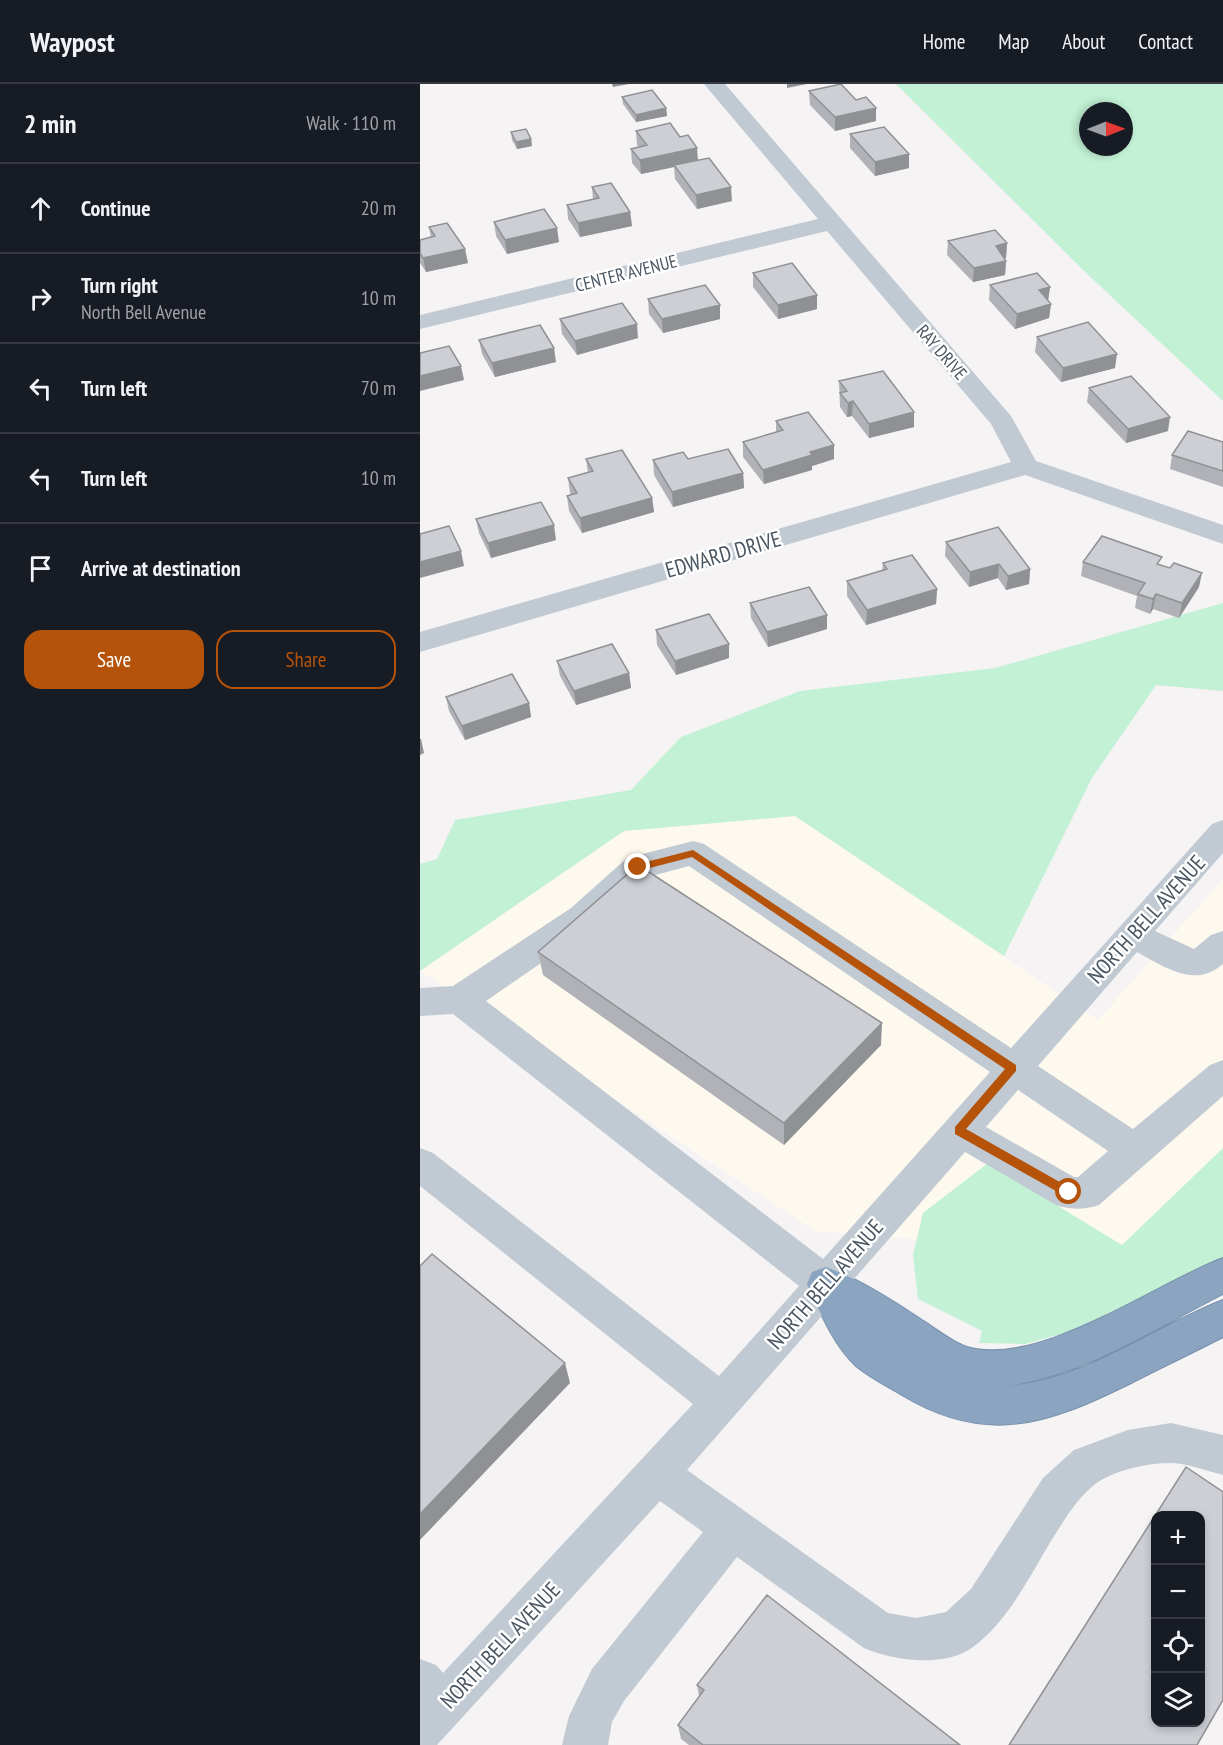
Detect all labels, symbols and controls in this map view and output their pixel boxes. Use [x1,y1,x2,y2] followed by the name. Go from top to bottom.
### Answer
[30,23,115,60] text: Waypost
[923,28,965,55] text: Home
[998,28,1029,55] text: Map
[1062,28,1105,55] text: About
[1138,28,1193,55] text: Contact
[1079,102,1133,156] north arrow
[24,107,77,140] text: 2 min
[306,110,396,136] text: Walk · 110 m
[24,192,57,225] icon: ahead
[81,194,151,222] text: Continue
[361,195,396,221] text: 20 m
[573,249,679,297] street label: CENTER AVENUE
[81,271,158,299] text: Turn right
[24,282,57,315] icon: right
[361,285,396,311] text: 10 m
[81,299,206,325] text: North Bell Avenue
[912,320,972,384] street label: RAY DRIVE
[24,372,57,405] icon: left
[81,374,147,402] text: Turn left
[361,375,396,401] text: 70 m
[24,462,57,495] icon: left
[81,464,147,492] text: Turn left
[361,465,396,491] text: 10 m
[662,524,784,584] street label: EDWARD DRIVE
[24,552,57,585] icon: arrive
[81,554,241,582] text: Arrive at destination
[24,630,204,689] button: Save
[216,630,396,689] button: Share
[1081,849,1211,989] street label: NORTH BELL AVENUE
[624,853,650,879] route end
[1055,1178,1081,1204] route start
[761,1213,889,1355] street label: NORTH BELL AVENUE
[1151,1511,1205,1727] map controls
[1151,1511,1205,1565] button: +
[1151,1565,1205,1619] button: −
[434,1576,566,1714] street label: NORTH BELL AVENUE
[1151,1619,1205,1673] button: locate
[1151,1673,1205,1727] button: layers

